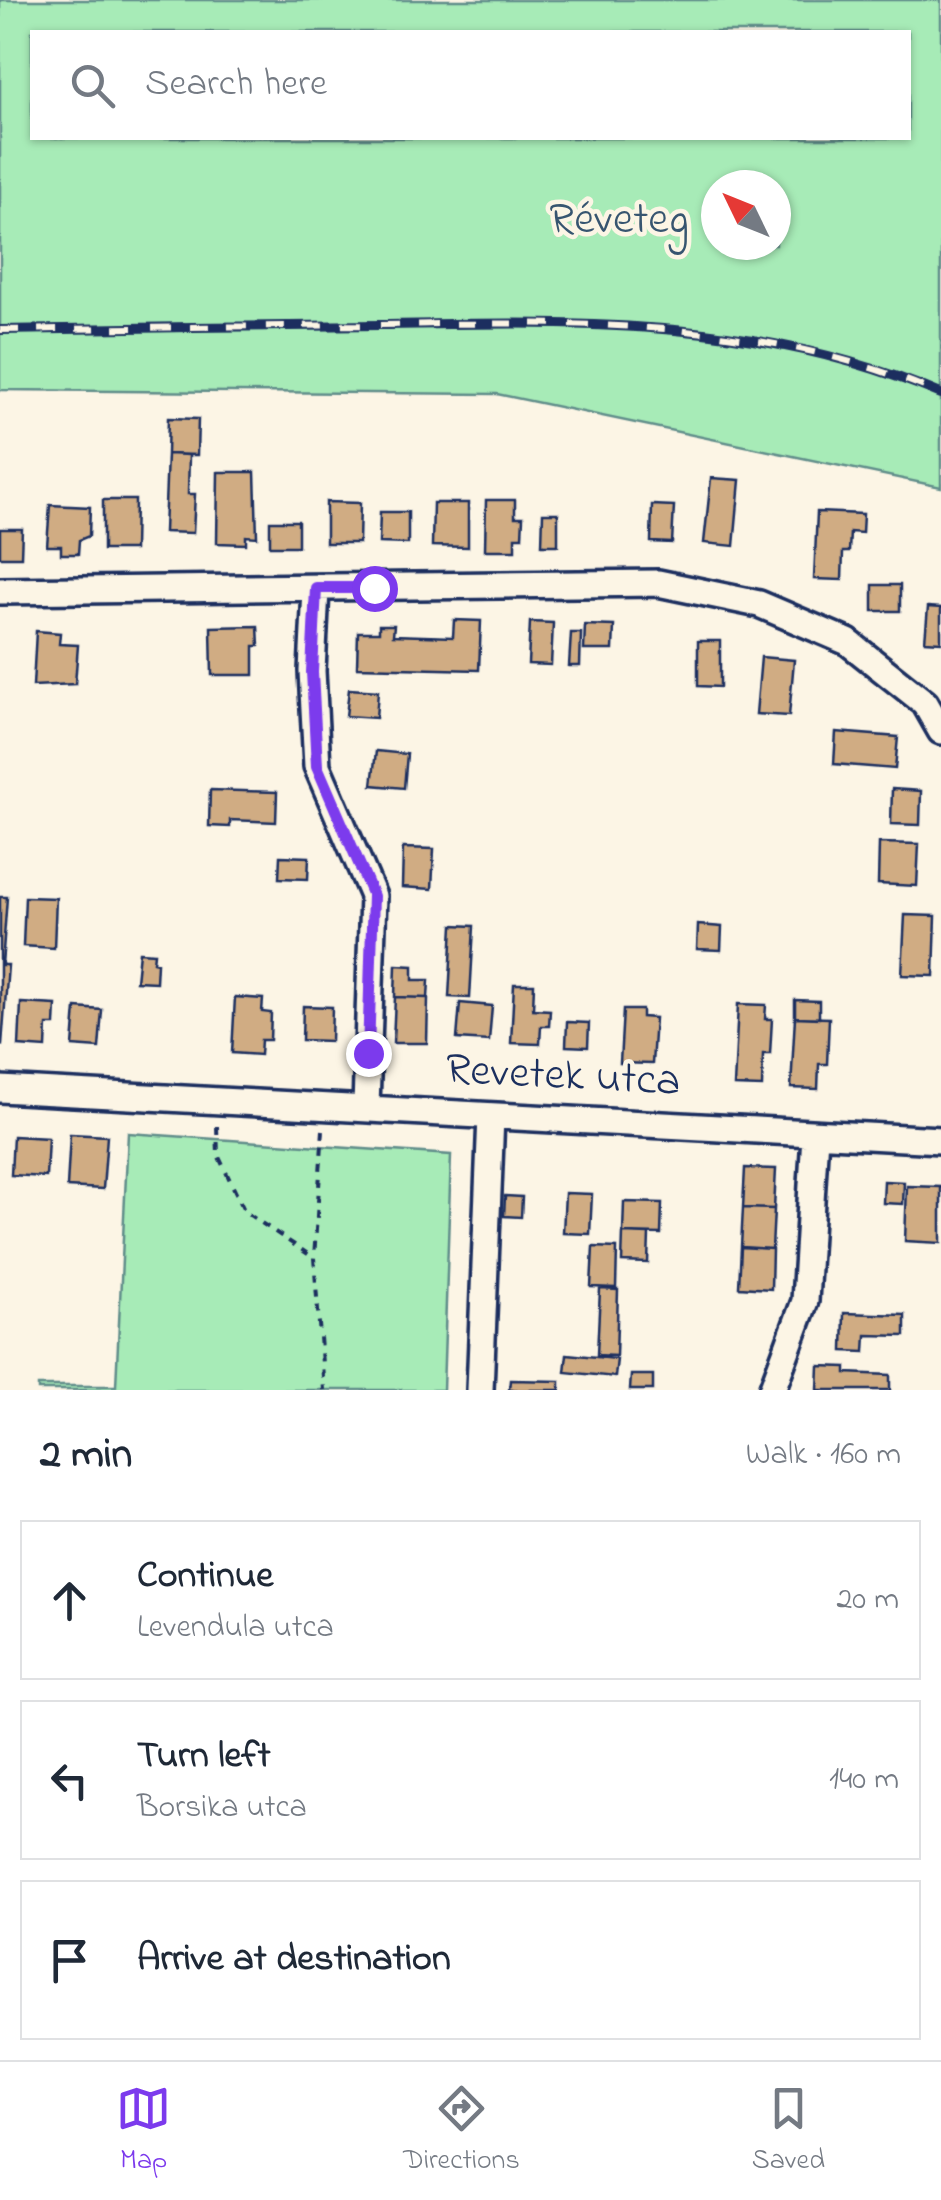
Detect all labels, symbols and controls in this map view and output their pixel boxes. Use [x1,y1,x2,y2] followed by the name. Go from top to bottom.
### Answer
[30,30,911,140] search box
[145,57,327,113] text: Search here
[65,58,120,113] icon: search
[701,170,791,260] north arrow
[549,188,689,255] park label: Réveteg
[352,566,398,612] route start
[346,1031,392,1077] route end
[444,1038,682,1116] street label: Revetek utca
[40,1425,132,1486] text: 2 min
[746,1432,901,1479] text: Walk · 160 m
[137,1549,273,1605] text: Continue
[42,1573,97,1628] icon: ahead
[836,1577,899,1624] text: 20 m
[137,1605,334,1652] text: Levendula utca
[137,1729,270,1785] text: Turn left
[42,1753,97,1808] icon: left
[829,1757,899,1804] text: 140 m
[137,1785,307,1832] text: Borsika utca
[137,1932,451,1988] text: Arrive at destination
[42,1933,97,1988] icon: arrive
[116,2081,171,2182] tab: Map
[403,2081,520,2182] tab: Directions
[752,2081,825,2182] tab: Saved

